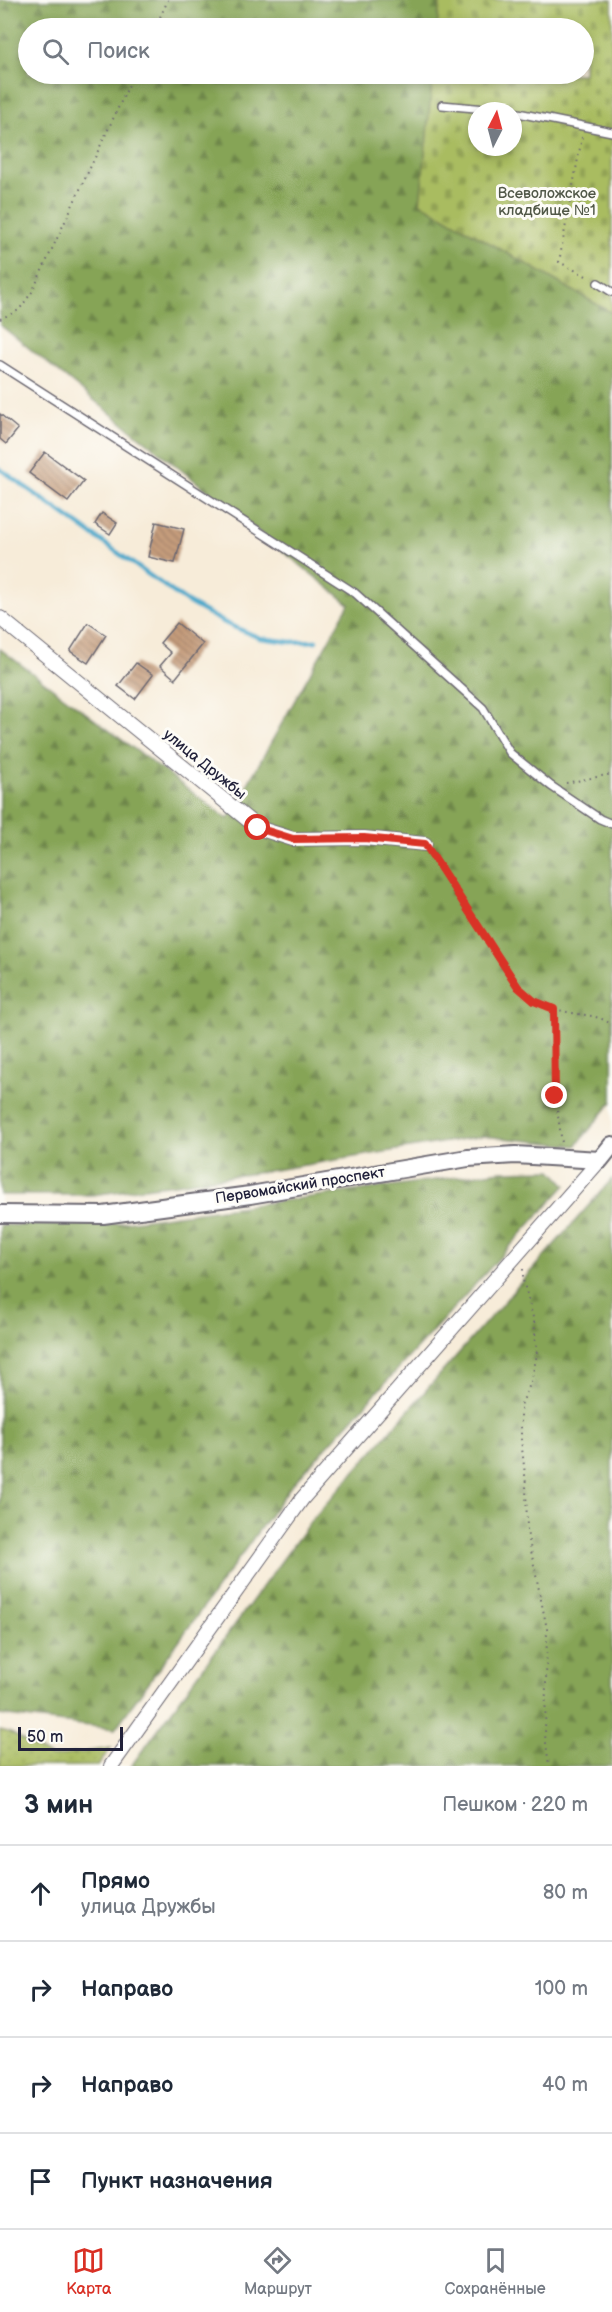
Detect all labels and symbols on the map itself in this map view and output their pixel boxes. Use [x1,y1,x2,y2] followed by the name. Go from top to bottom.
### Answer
[468,102,522,156] north arrow
[498,184,596,220] park label: Всеволожское кладбище №1
[159,725,250,804] street label: улица Дружбы
[244,814,270,840] route start
[541,1082,567,1108] route end
[214,1163,386,1208] street label: Первомайский проспект
[18,1724,123,1752] scale bar

